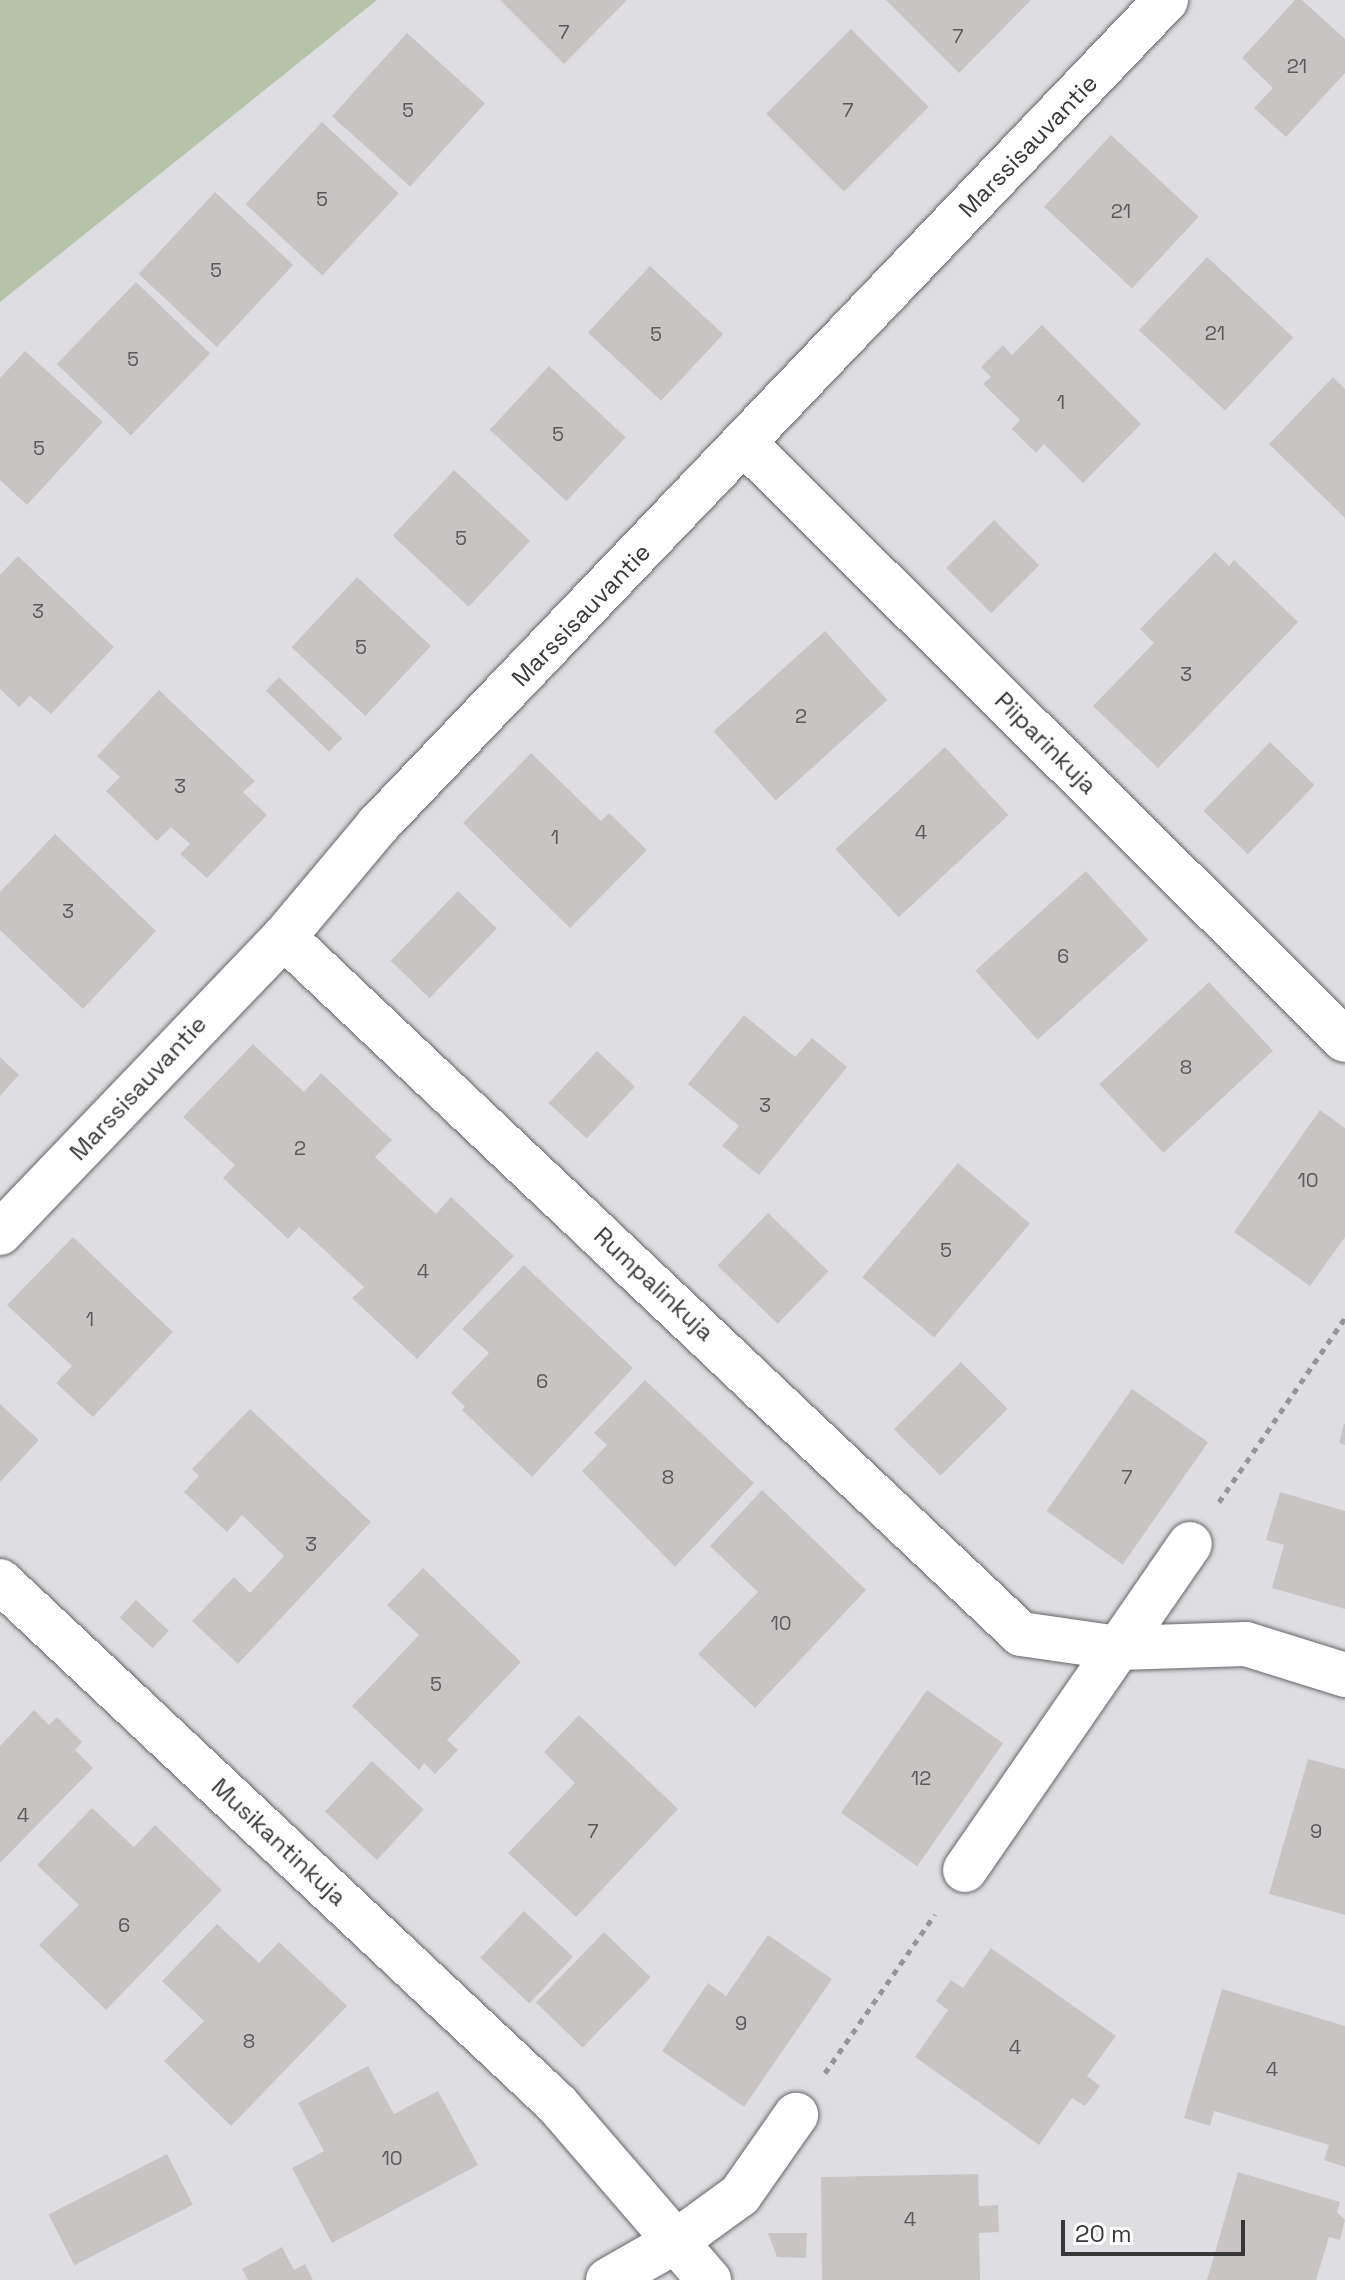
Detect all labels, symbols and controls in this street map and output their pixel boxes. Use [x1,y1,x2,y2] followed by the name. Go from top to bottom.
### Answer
[558,20,570,44] house number: 7
[952,24,964,48] house number: 7
[1287,54,1307,78] house number: 21
[953,69,1103,223] street label: Marssisauvantie
[402,98,414,122] house number: 5
[842,98,854,122] house number: 7
[316,187,328,211] house number: 5
[1111,199,1131,223] house number: 21
[210,258,222,282] house number: 5
[1205,321,1225,345] house number: 21
[650,322,662,346] house number: 5
[127,347,139,371] house number: 5
[1057,390,1065,414] house number: 1
[552,422,564,446] house number: 5
[33,436,45,460] house number: 5
[455,526,467,550] house number: 5
[506,538,656,692] street label: Marssisauvantie
[32,599,44,623] house number: 3
[355,635,367,659] house number: 5
[1180,662,1192,686] house number: 3
[989,686,1103,800] street label: Piiparinkuja
[795,704,807,728] house number: 2
[174,774,186,798] house number: 3
[915,820,927,844] house number: 4
[551,825,559,849] house number: 1
[62,899,74,923] house number: 3
[1057,944,1069,968] house number: 6
[64,1010,212,1166] street label: Marssisauvantie
[1180,1055,1192,1079] house number: 8
[759,1093,771,1117] house number: 3
[294,1136,306,1160] house number: 2
[1297,1168,1319,1192] house number: 10
[588,1221,720,1347] street label: Rumpalinkuja
[940,1238,952,1262] house number: 5
[417,1259,429,1283] house number: 4
[86,1307,94,1331] house number: 1
[536,1369,548,1393] house number: 6
[662,1465,674,1489] house number: 8
[1121,1465,1133,1489] house number: 7
[305,1532,317,1556] house number: 3
[770,1611,792,1635] house number: 10
[430,1672,442,1696] house number: 5
[911,1766,931,1790] house number: 12
[206,1772,352,1912] street label: Musikantinkuja
[17,1803,29,1827] house number: 4
[587,1819,599,1843] house number: 7
[1310,1819,1322,1843] house number: 9
[118,1913,130,1937] house number: 6
[735,2011,747,2035] house number: 9
[243,2029,255,2053] house number: 8
[1009,2035,1021,2059] house number: 4
[1266,2057,1278,2081] house number: 4
[381,2146,403,2170] house number: 10
[1065,2204,1249,2254] scale bar
[904,2207,916,2231] house number: 4
[1075,2218,1132,2249] text: 20 m

